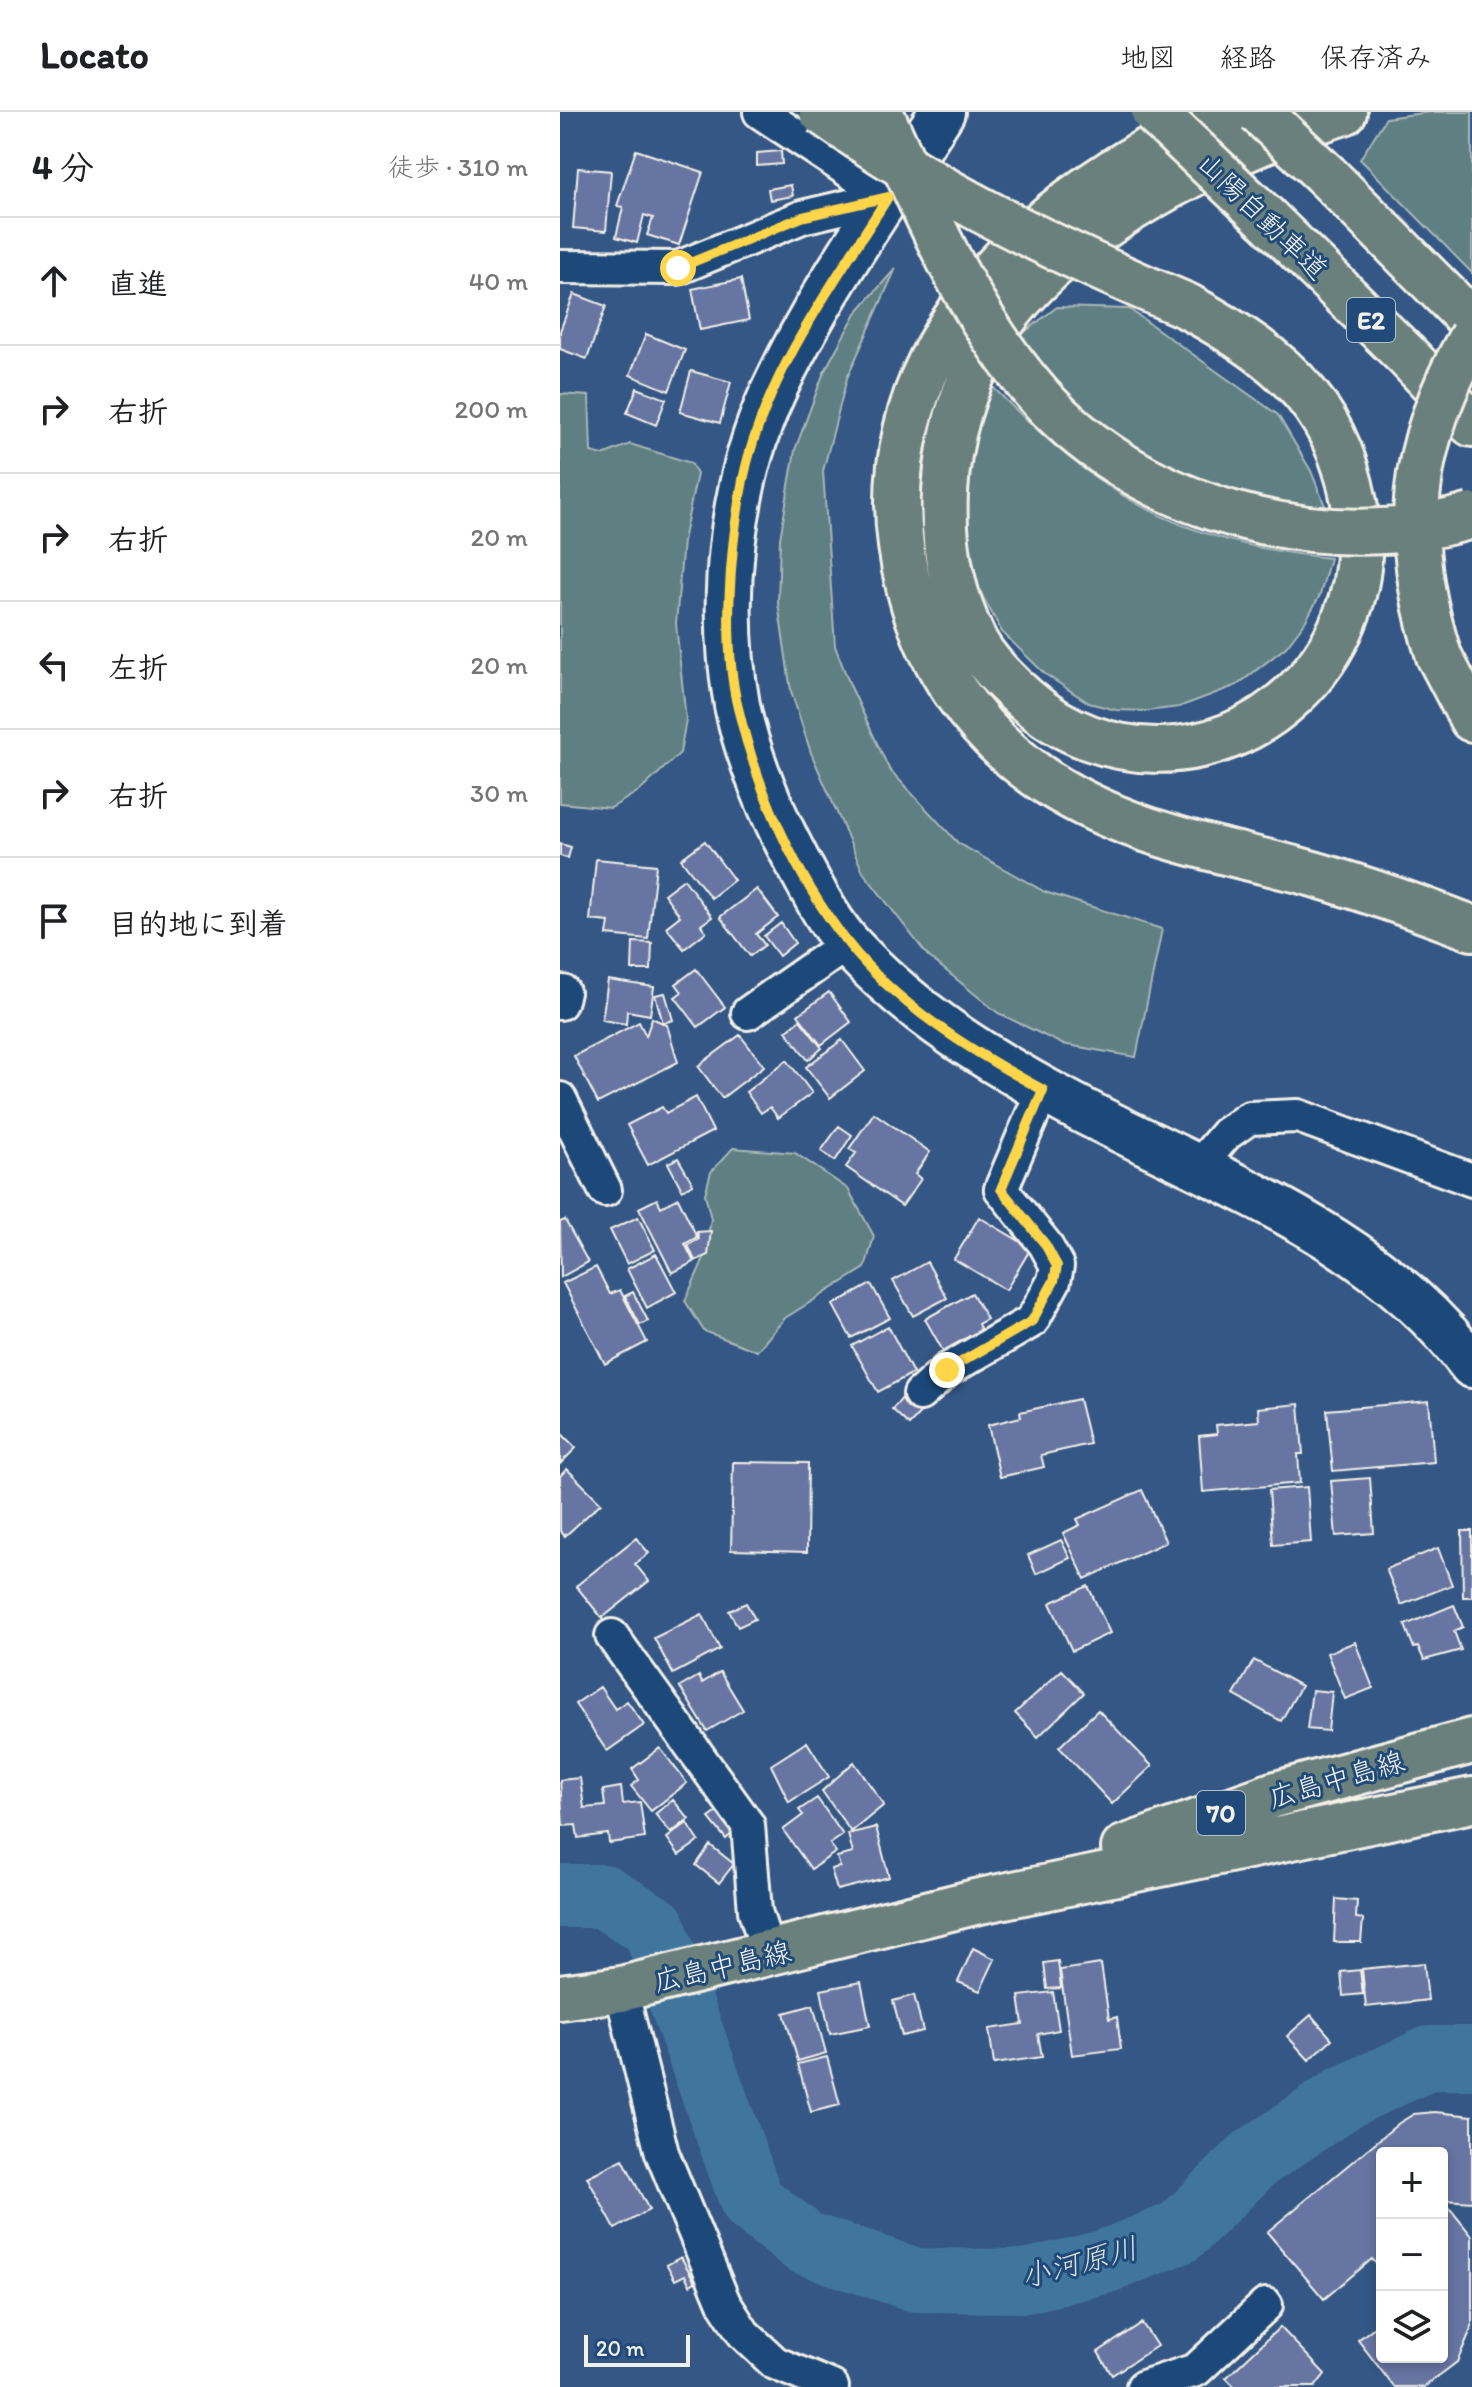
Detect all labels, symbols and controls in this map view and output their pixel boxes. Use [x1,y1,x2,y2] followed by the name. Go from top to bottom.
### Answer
[40,32,149,78] text: Locato
[1120,40,1176,74] text: 地図
[1220,40,1276,74] text: 経路
[1320,40,1432,74] text: 保存済み
[1191,145,1335,287] street label: 山陽自動車道
[32,147,94,188] text: 4 分
[388,151,528,183] text: 徒歩 · 310 m
[660,250,696,286] route start
[32,259,76,303] icon: ahead
[108,265,168,302] text: 直進
[469,265,528,297] text: 40 m
[1347,298,1395,342] road number: E2
[32,387,76,431] icon: right
[108,393,168,430] text: 右折
[455,393,528,425] text: 200 m
[32,515,76,559] icon: right
[108,521,168,558] text: 右折
[471,521,528,553] text: 20 m
[32,643,76,687] icon: left
[108,649,168,686] text: 左折
[471,649,528,681] text: 20 m
[32,771,76,815] icon: right
[108,777,168,814] text: 右折
[470,777,528,809] text: 30 m
[32,899,76,943] icon: arrive
[108,905,288,942] text: 目的地に到着
[929,1352,965,1388] route end
[1264,1743,1408,1815] street label: 広島中島線
[1197,1791,1245,1835] road number: 70
[650,1934,794,1998] street label: 広島中島線
[1376,2147,1448,2363] map controls
[1376,2147,1448,2219] button: +
[1376,2219,1448,2291] button: −
[1016,2229,1142,2295] water label: 小河原川
[1376,2291,1448,2363] button: layers
[584,2331,690,2367] scale bar
[596,2335,645,2362] text: 20 m

